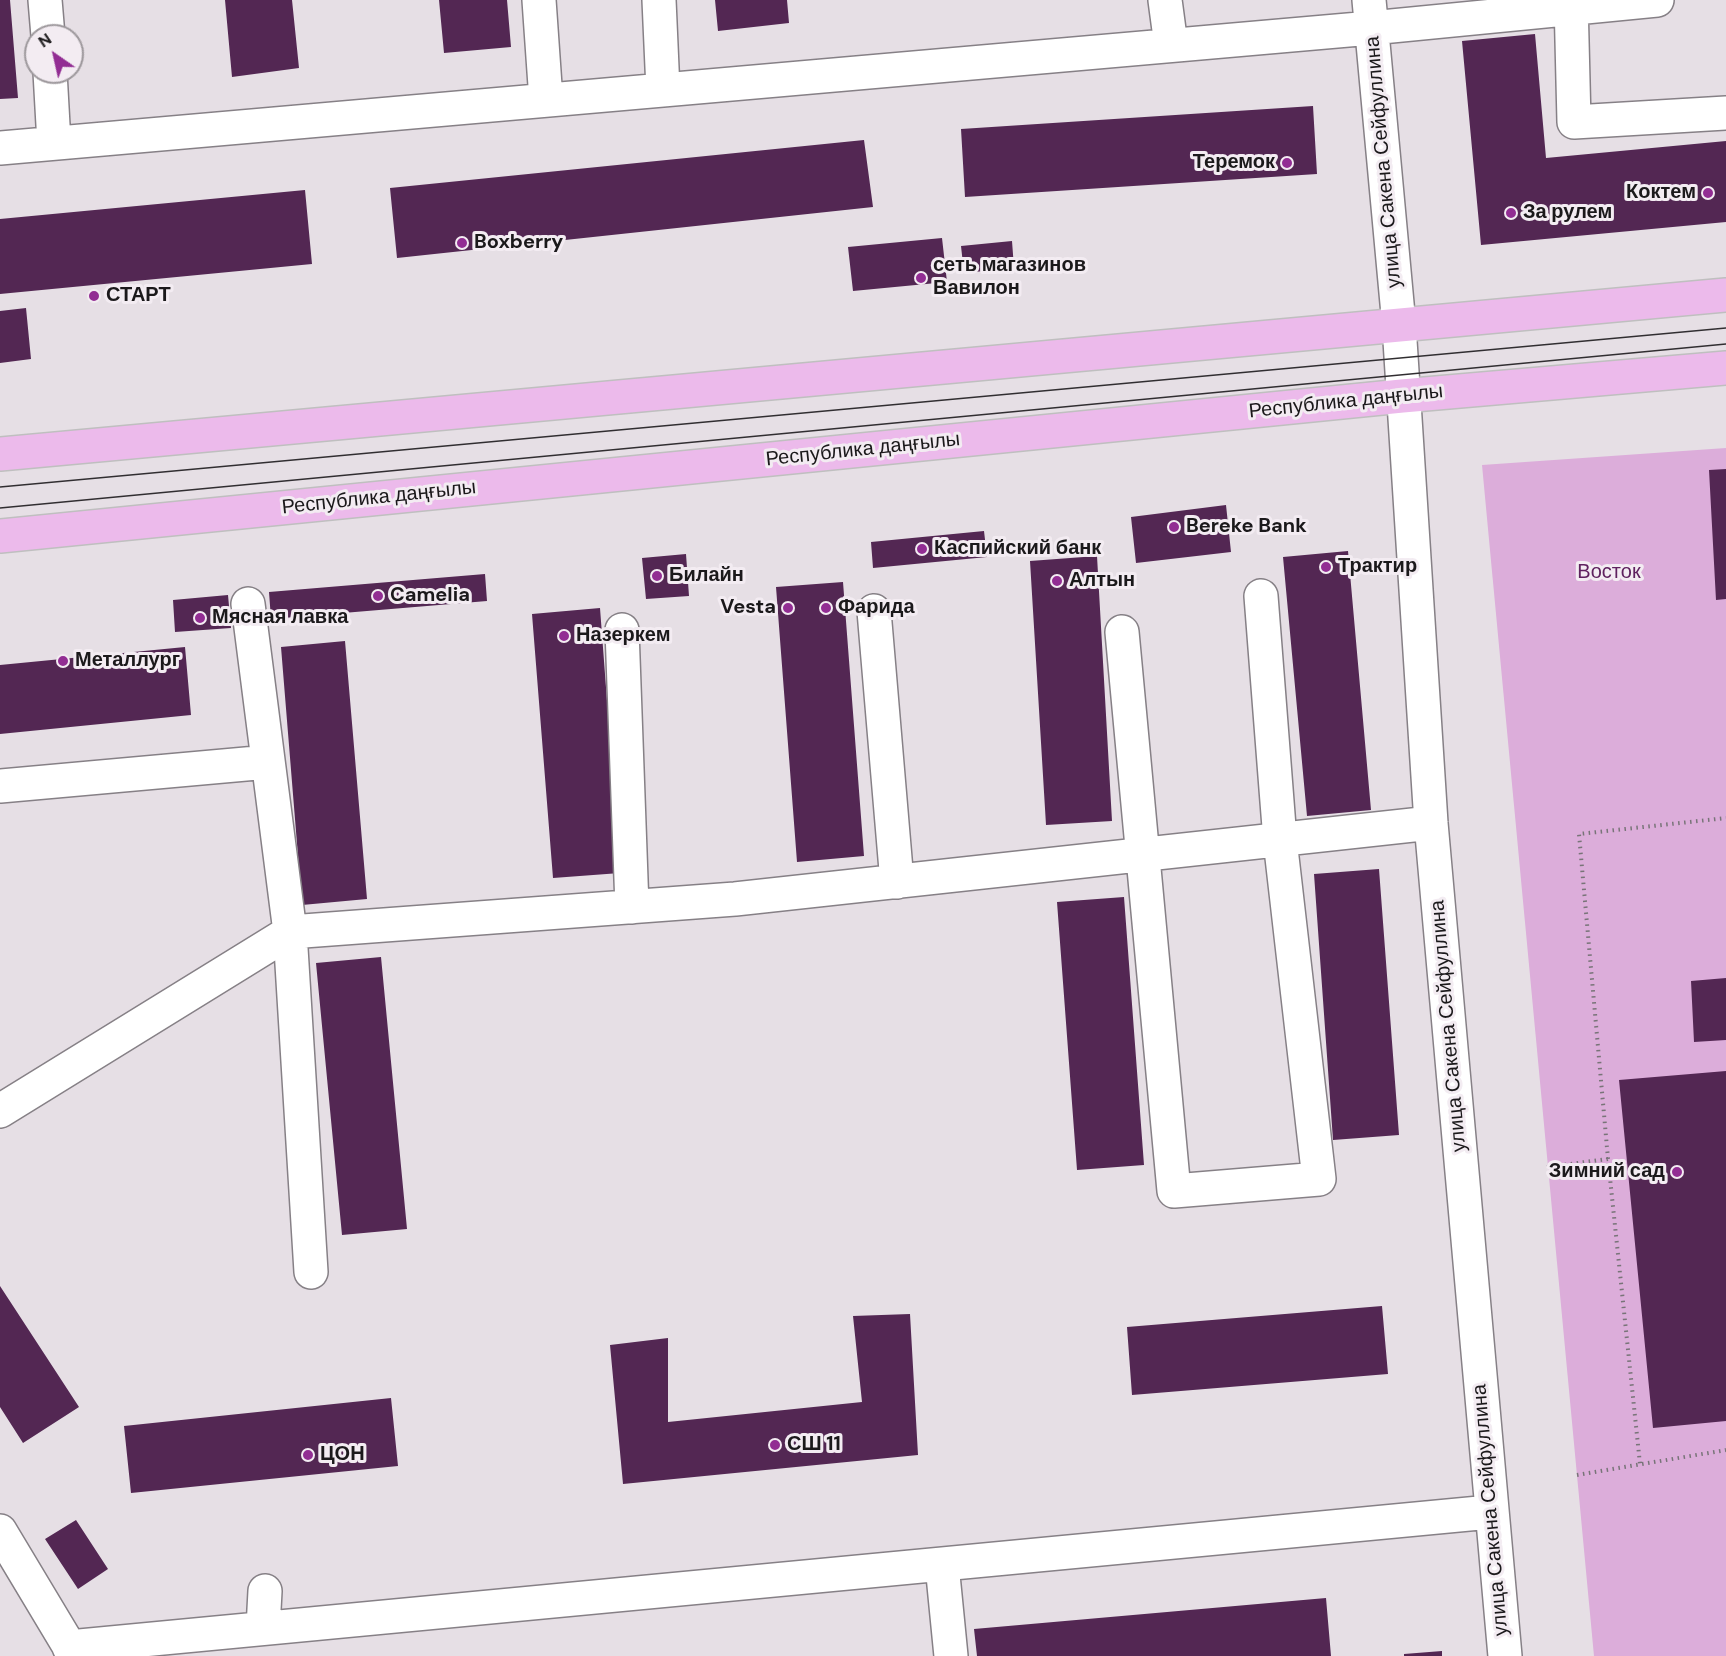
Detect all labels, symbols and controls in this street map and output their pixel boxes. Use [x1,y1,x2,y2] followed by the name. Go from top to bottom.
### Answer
[24,24,84,84] north arrow
[34,28,55,52] text: N
[1361,35,1407,289] street label: улица Сакена Сейфуллина
[1193,151,1275,175] place label: Теремок
[1280,156,1294,170] marker: Теремок
[1626,181,1696,205] place label: Коктем
[1701,186,1715,200] marker: Коктем
[1523,201,1612,225] place label: За рулем
[1504,206,1518,220] marker: За рулем
[474,231,563,255] place label: Boxberry
[455,236,469,250] marker: Boxberry
[933,254,1086,301] place label: сеть магазинов Вавилон
[914,271,928,285] marker: сеть магазинов Вавилон
[106,284,171,308] place label: СТАРТ
[87,289,101,303] marker: СТАРТ
[1248,380,1444,424] street label: Республика даңғылы
[765,428,961,472] street label: Республика даңғылы
[281,476,477,520] street label: Республика даңғылы
[1186,515,1307,539] place label: Bereke Bank
[1167,520,1181,534] marker: Bereke Bank
[934,537,1101,561] place label: Каспийский банк
[915,542,929,556] marker: Каспийский банк
[1338,555,1417,579] place label: Трактир
[1319,560,1333,574] marker: Трактир
[1577,561,1641,585] park label: Восток
[669,564,744,588] place label: Билайн
[650,569,664,583] marker: Билайн
[1069,569,1135,593] place label: Алтын
[1050,574,1064,588] marker: Алтын
[390,584,470,608] place label: Camelia
[371,589,385,603] marker: Camelia
[720,596,776,620] place label: Vesta
[838,596,915,620] place label: Фарида
[781,601,795,615] marker: Vesta
[819,601,833,615] marker: Фарида
[212,606,348,630] place label: Мясная лавка
[193,611,207,625] marker: Мясная лавка
[576,624,670,648] place label: Назеркем
[557,629,571,643] marker: Назеркем
[75,649,180,673] place label: Металлург
[56,654,70,668] marker: Металлург
[1426,899,1472,1153] street label: улица Сакена Сейфуллина
[1549,1160,1665,1184] place label: Зимний сад
[1670,1165,1684,1179] marker: Зимний сад
[1468,1383,1514,1637] street label: улица Сакена Сейфуллина
[787,1433,841,1457] place label: СШ 11
[768,1438,782,1452] marker: СШ 11
[320,1443,365,1467] place label: ЦОН
[301,1448,315,1462] marker: ЦОН

